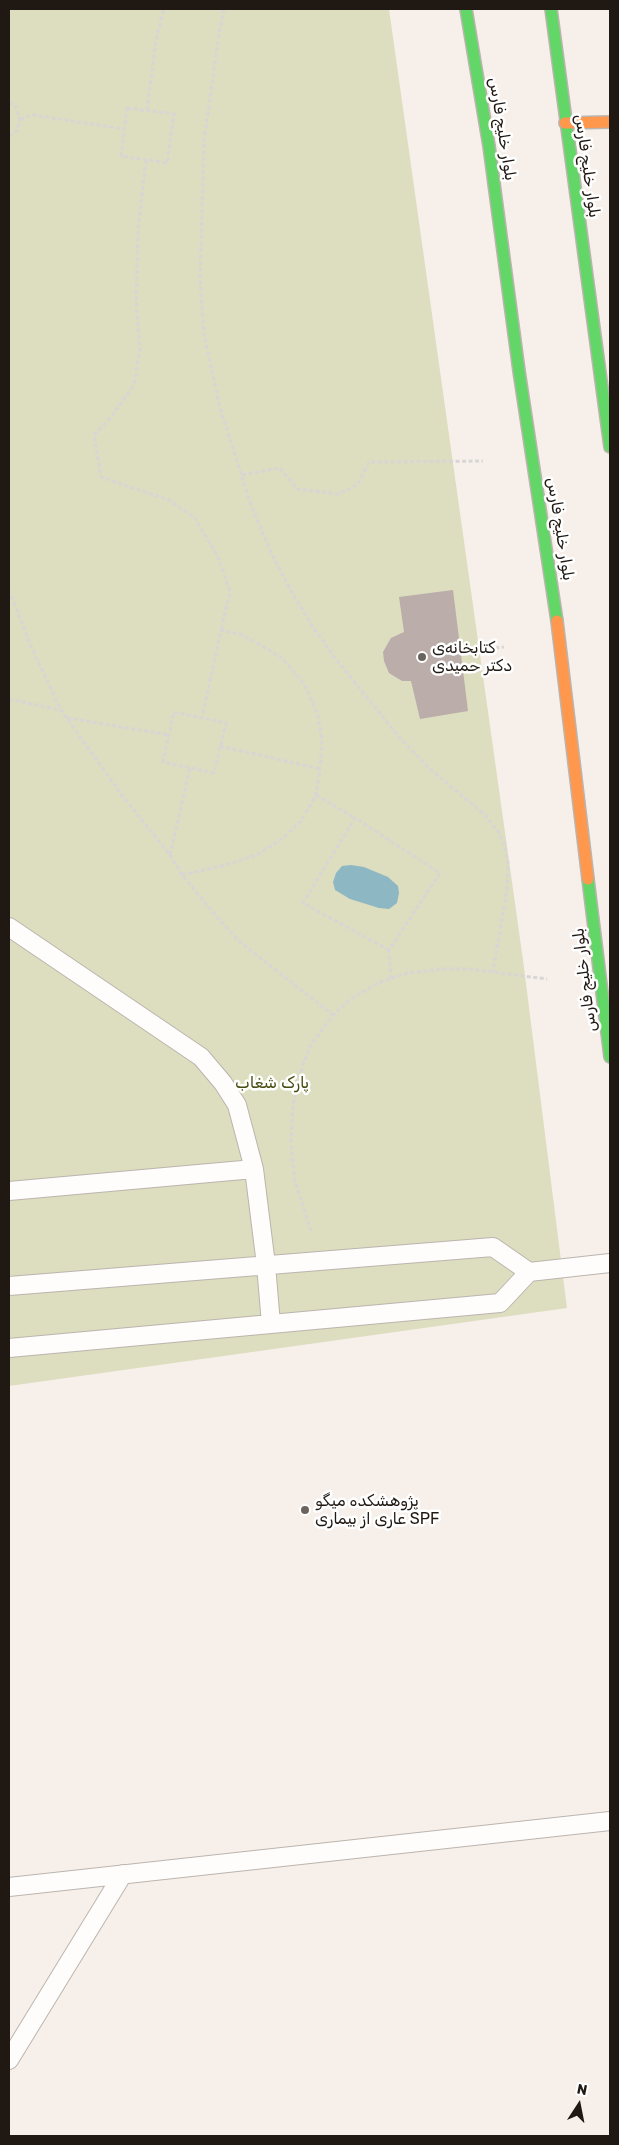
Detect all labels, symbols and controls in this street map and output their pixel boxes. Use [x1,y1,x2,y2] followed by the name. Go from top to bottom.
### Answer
[484,76,520,182] street label: بلوار خلیج ‌فارس
[570,113,604,219] street label: بلوار خلیج‌ فارس
[542,476,578,582] street label: بلوار خلیج ‌فارس
[432,638,512,676] place label: کتابخانه‌ی دکتر حمیدی
[416,651,428,663] marker: کتابخانه‌ی دکتر حمیدی
[569,927,601,1033] street label: بلوار خلیج ‌فارس
[235,1073,309,1093] park label: پارک شغاب
[315,1491,439,1529] place label: پژوهشکده میگو عاری از بیماری SPF
[299,1504,311,1516] marker: پژوهشکده میگو عاری از بیماری SPF
[554,2080,604,2130] north arrow
[575,2080,589,2099] text: N

